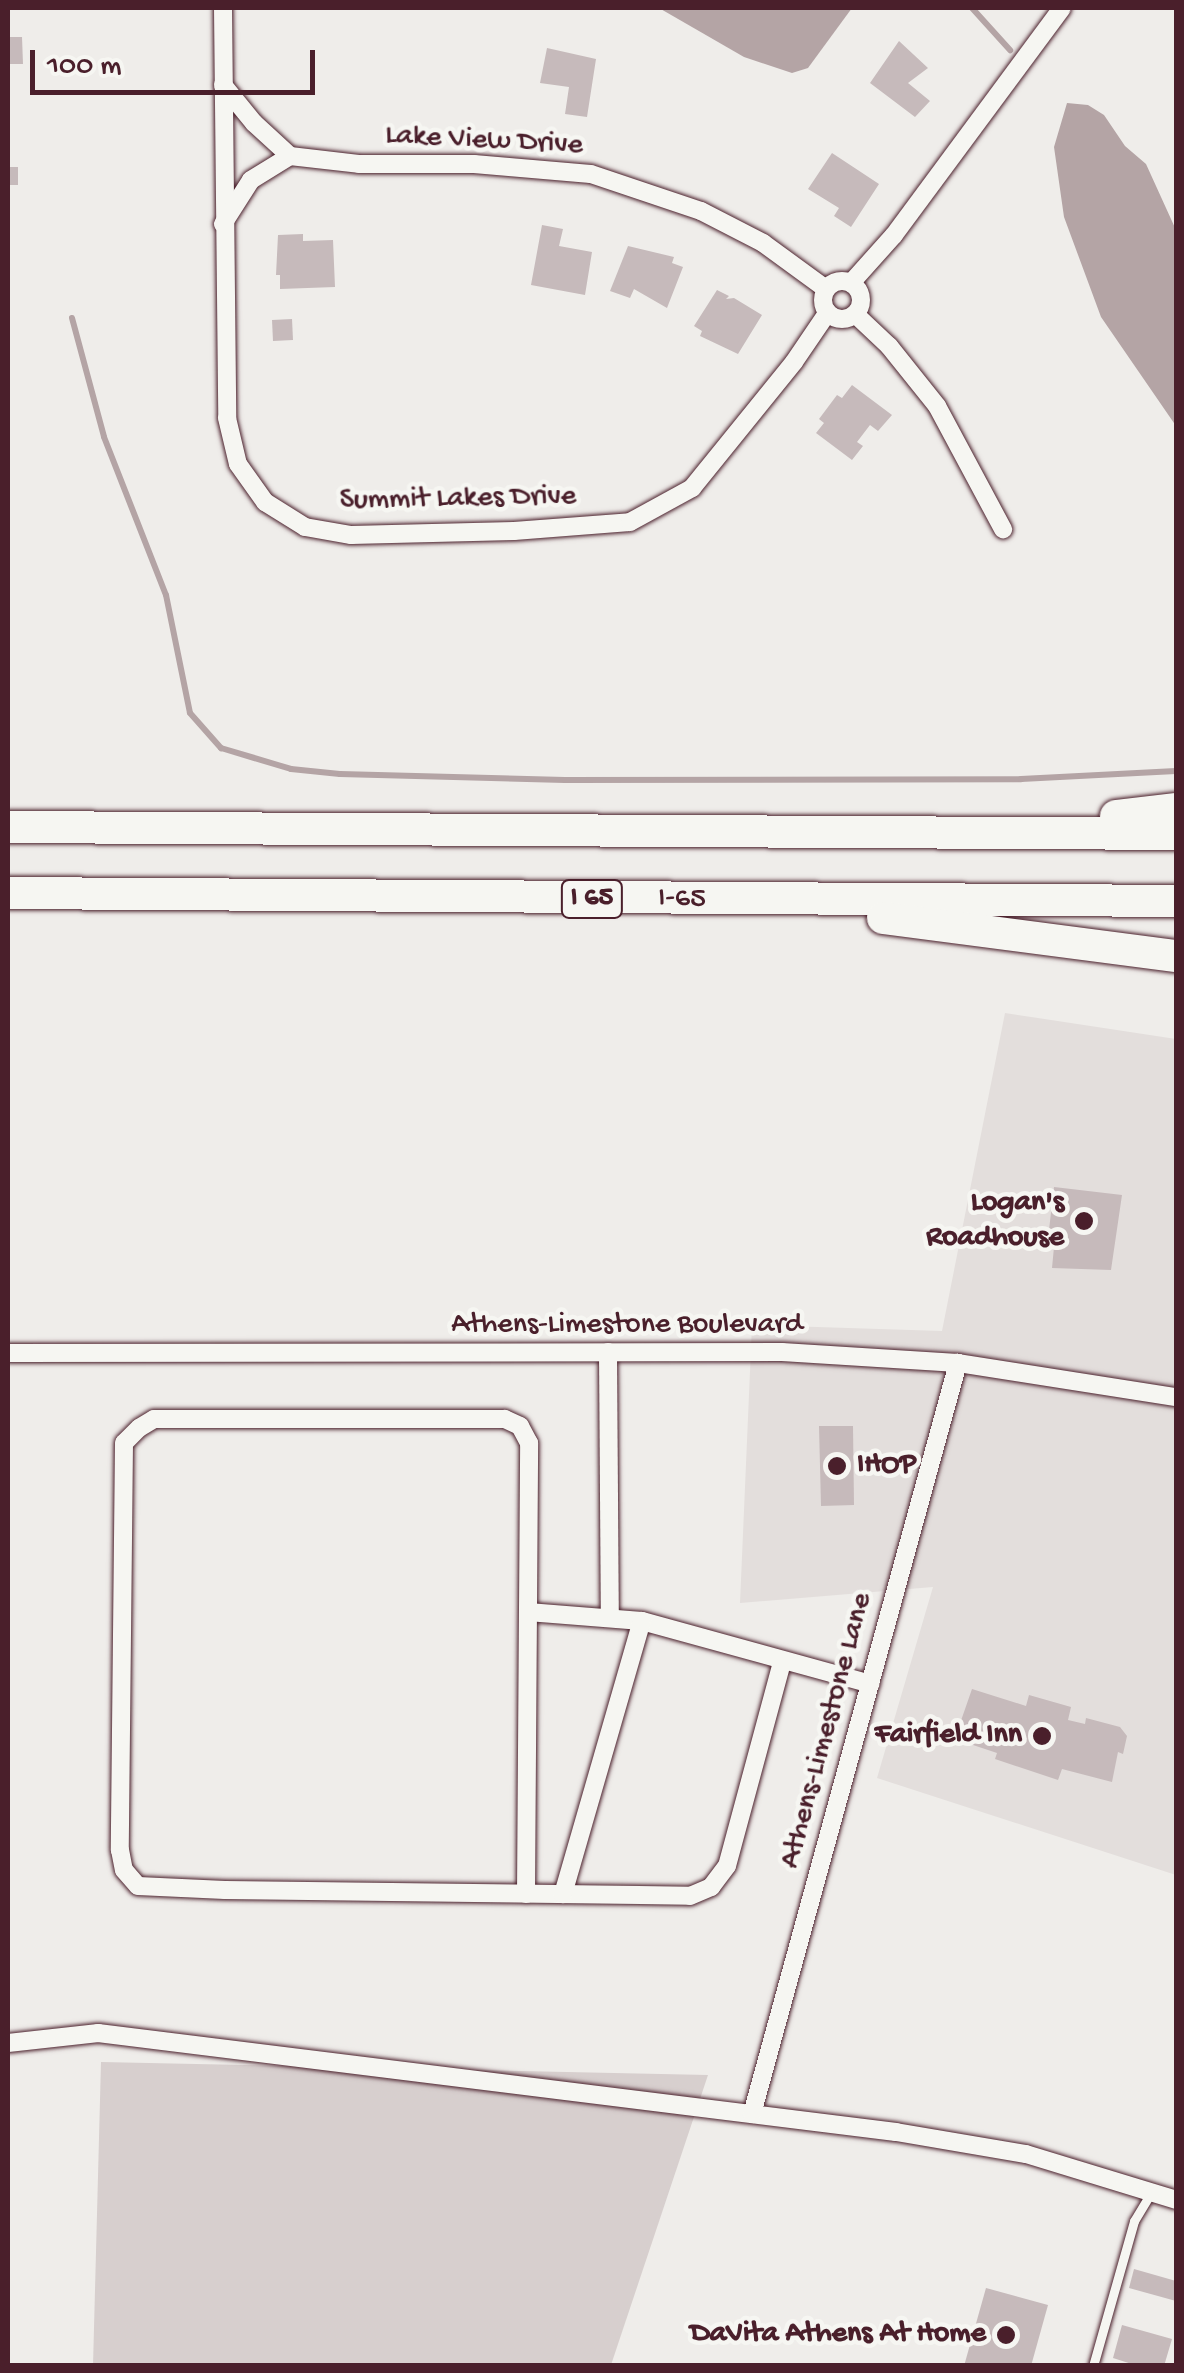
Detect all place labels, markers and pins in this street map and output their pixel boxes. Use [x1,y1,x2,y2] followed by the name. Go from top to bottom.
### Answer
[926,1186,1064,1256] place label: Logan's Roadhouse
[1073,1210,1095,1232] marker: Logan's Roadhouse
[857,1448,916,1484] place label: IHOP
[826,1455,848,1477] marker: IHOP
[875,1718,1022,1754] place label: Fairfield Inn
[1031,1725,1053,1747] marker: Fairfield Inn
[690,2317,986,2353] place label: DaVita Athens At Home
[995,2324,1017,2346] marker: DaVita Athens At Home

